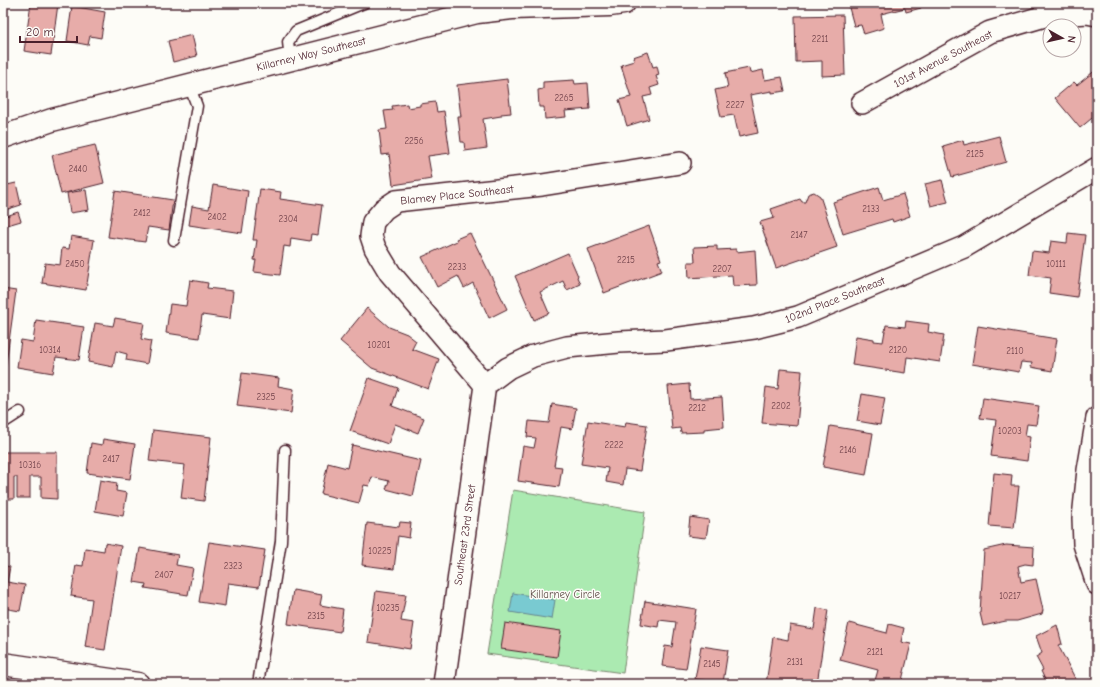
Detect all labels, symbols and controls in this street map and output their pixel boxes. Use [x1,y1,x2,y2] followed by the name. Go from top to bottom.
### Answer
[20,18,77,44] scale bar
[1042,18,1082,58] north arrow
[26,25,54,39] text: 20 m
[892,27,995,90] street label: 101st Avenue Southeast
[255,34,368,74] street label: Killarney Way Southeast
[812,34,829,44] house number: 2211
[1064,35,1078,44] text: N
[554,93,574,103] house number: 2265
[726,100,745,110] house number: 2227
[404,136,424,146] house number: 2256
[966,149,984,159] house number: 2125
[69,164,87,174] house number: 2440
[400,183,515,207] street label: Blarney Place Southeast
[862,204,880,214] house number: 2133
[133,208,151,218] house number: 2412
[207,212,227,222] house number: 2402
[278,214,298,224] house number: 2304
[791,230,808,240] house number: 2147
[617,255,635,265] house number: 2215
[65,259,85,269] house number: 2450
[1046,259,1066,269] house number: 10111
[448,262,466,272] house number: 2233
[712,264,732,274] house number: 2207
[783,274,888,326] street label: 102nd Place Southeast
[368,340,391,350] house number: 10201
[39,345,61,355] house number: 10314
[889,345,907,355] house number: 2120
[1006,346,1024,356] house number: 2110
[257,392,276,402] house number: 2325
[771,401,791,411] house number: 2202
[688,403,706,413] house number: 2212
[998,426,1022,436] house number: 10203
[605,440,624,450] house number: 2222
[839,445,857,455] house number: 2146
[103,454,120,464] house number: 2417
[19,460,41,470] house number: 10316
[451,483,479,586] street label: Southeast 23rd Street
[368,546,392,556] house number: 10225
[224,561,242,571] house number: 2323
[155,570,174,580] house number: 2407
[530,588,601,601] park label: Killarney Circle
[999,591,1022,601] house number: 10217
[376,603,400,613] house number: 10235
[307,611,325,621] house number: 2315
[867,647,884,657] house number: 2121
[787,657,804,667] house number: 2131
[703,659,721,669] house number: 2145

